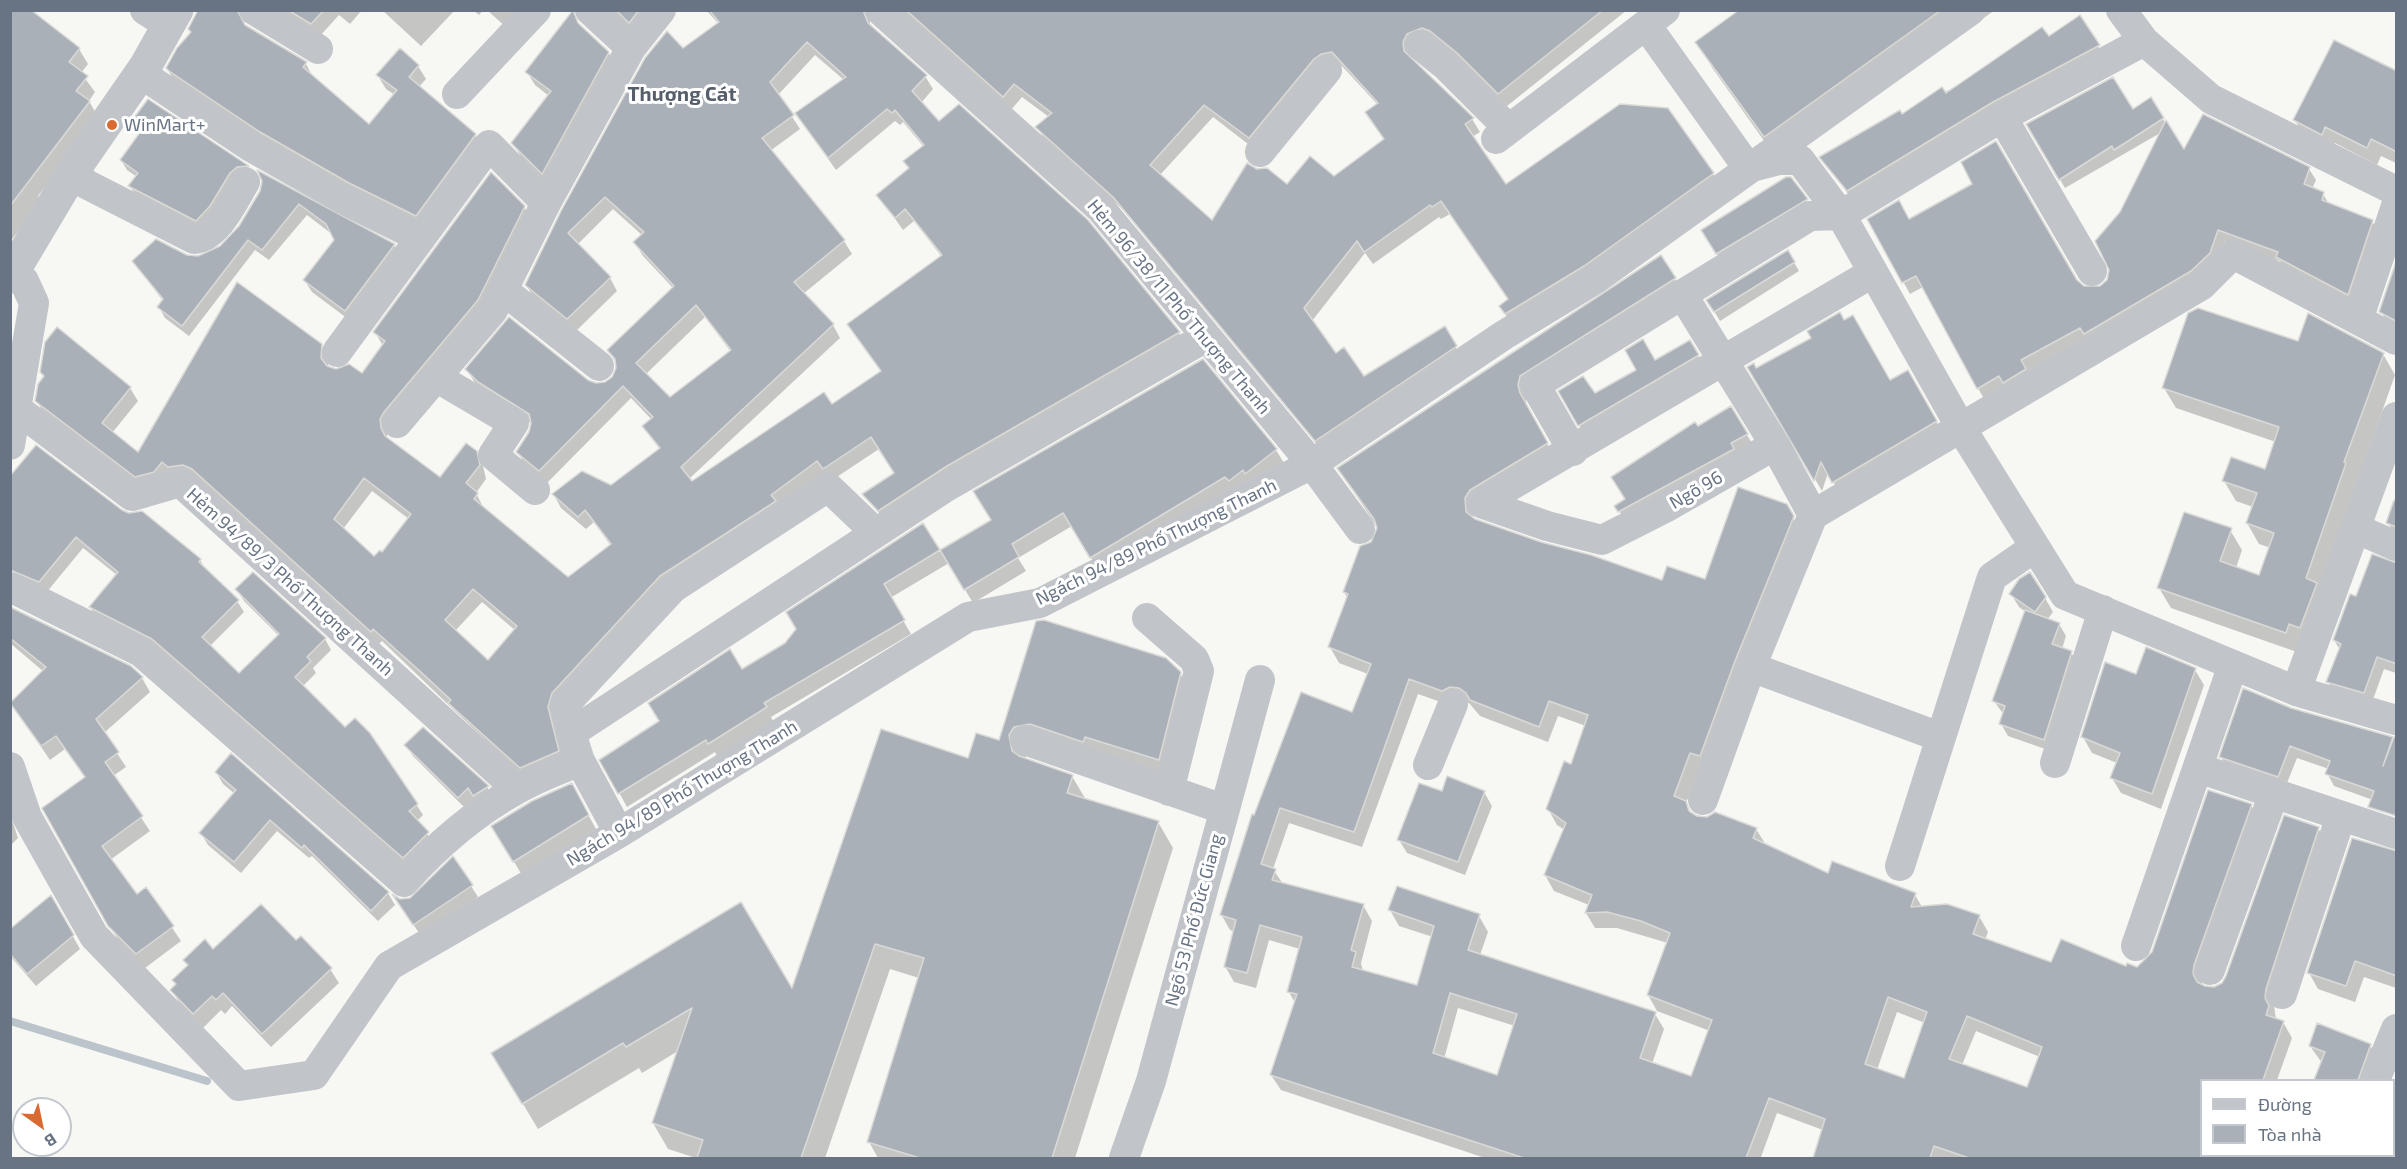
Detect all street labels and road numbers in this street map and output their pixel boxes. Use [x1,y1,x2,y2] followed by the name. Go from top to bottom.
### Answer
[1083,195,1275,419] street label: Hẻm 96/38/11 Phố Thượng Thanh
[1666,466,1726,514] street label: Ngõ 96
[1032,474,1280,610] street label: Ngách 94/89 Phố Thượng Thanh
[182,484,398,680] street label: Hẻm 94/89/3 Phố Thượng Thanh
[563,715,801,871] street label: Ngách 94/89 Phố Thượng Thanh
[1161,831,1227,1009] street label: Ngõ 53 Phố Đức Giang

